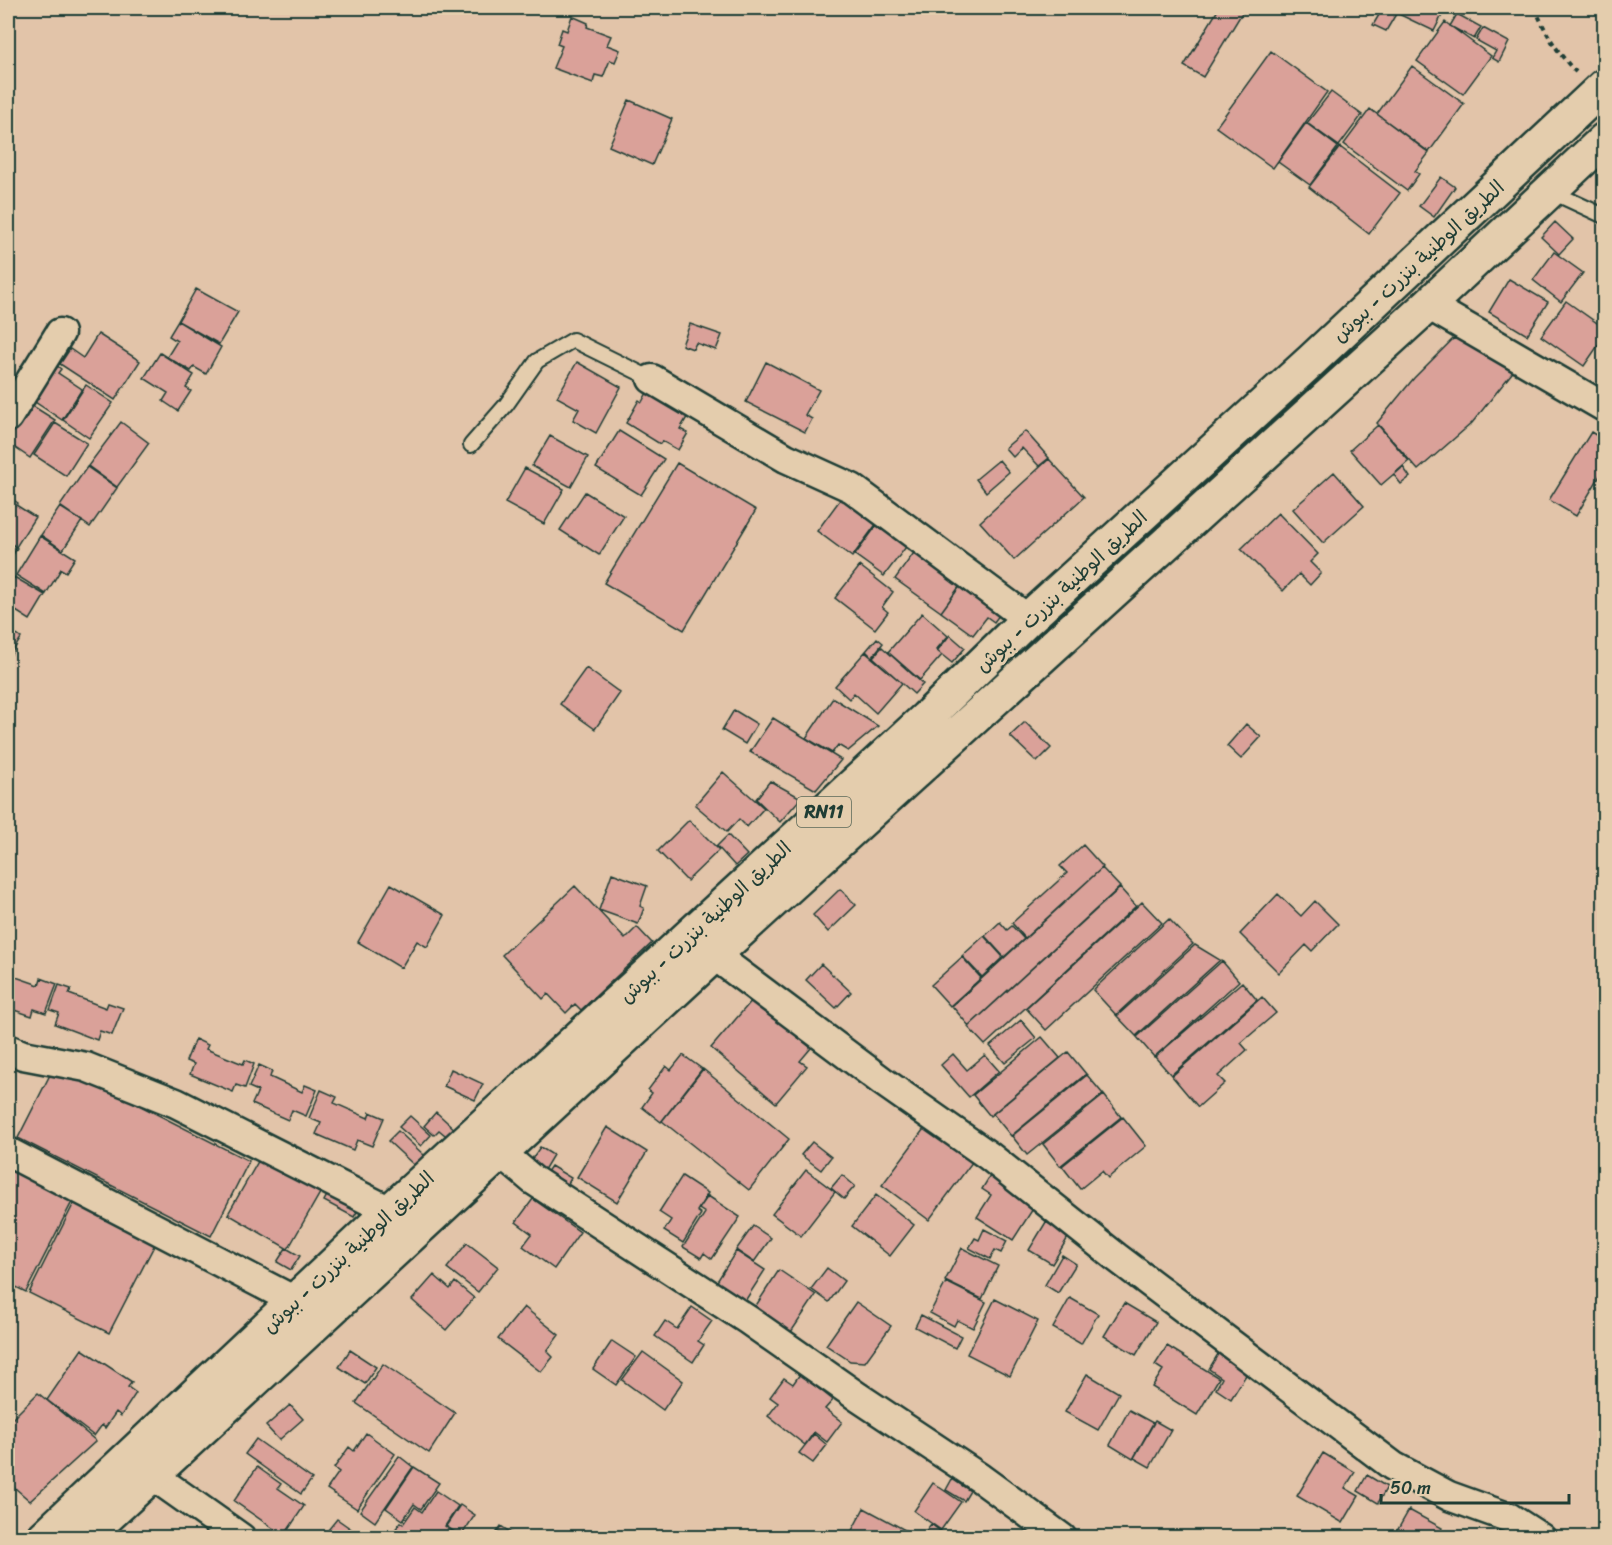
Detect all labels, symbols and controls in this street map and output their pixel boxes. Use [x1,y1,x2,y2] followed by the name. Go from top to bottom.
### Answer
[1324,171,1513,351] street label: الطريق الوطنية بنزرت - ببوش
[967,501,1156,681] street label: الطريق الوطنية بنزرت - ببوش
[797,797,851,827] road number: RN11
[611,832,800,1012] street label: الطريق الوطنية بنزرت - ببوش
[254,1162,443,1342] street label: الطريق الوطنية بنزرت - ببوش
[1381,1467,1568,1505] scale bar
[1390,1472,1431,1504] text: 50 m

